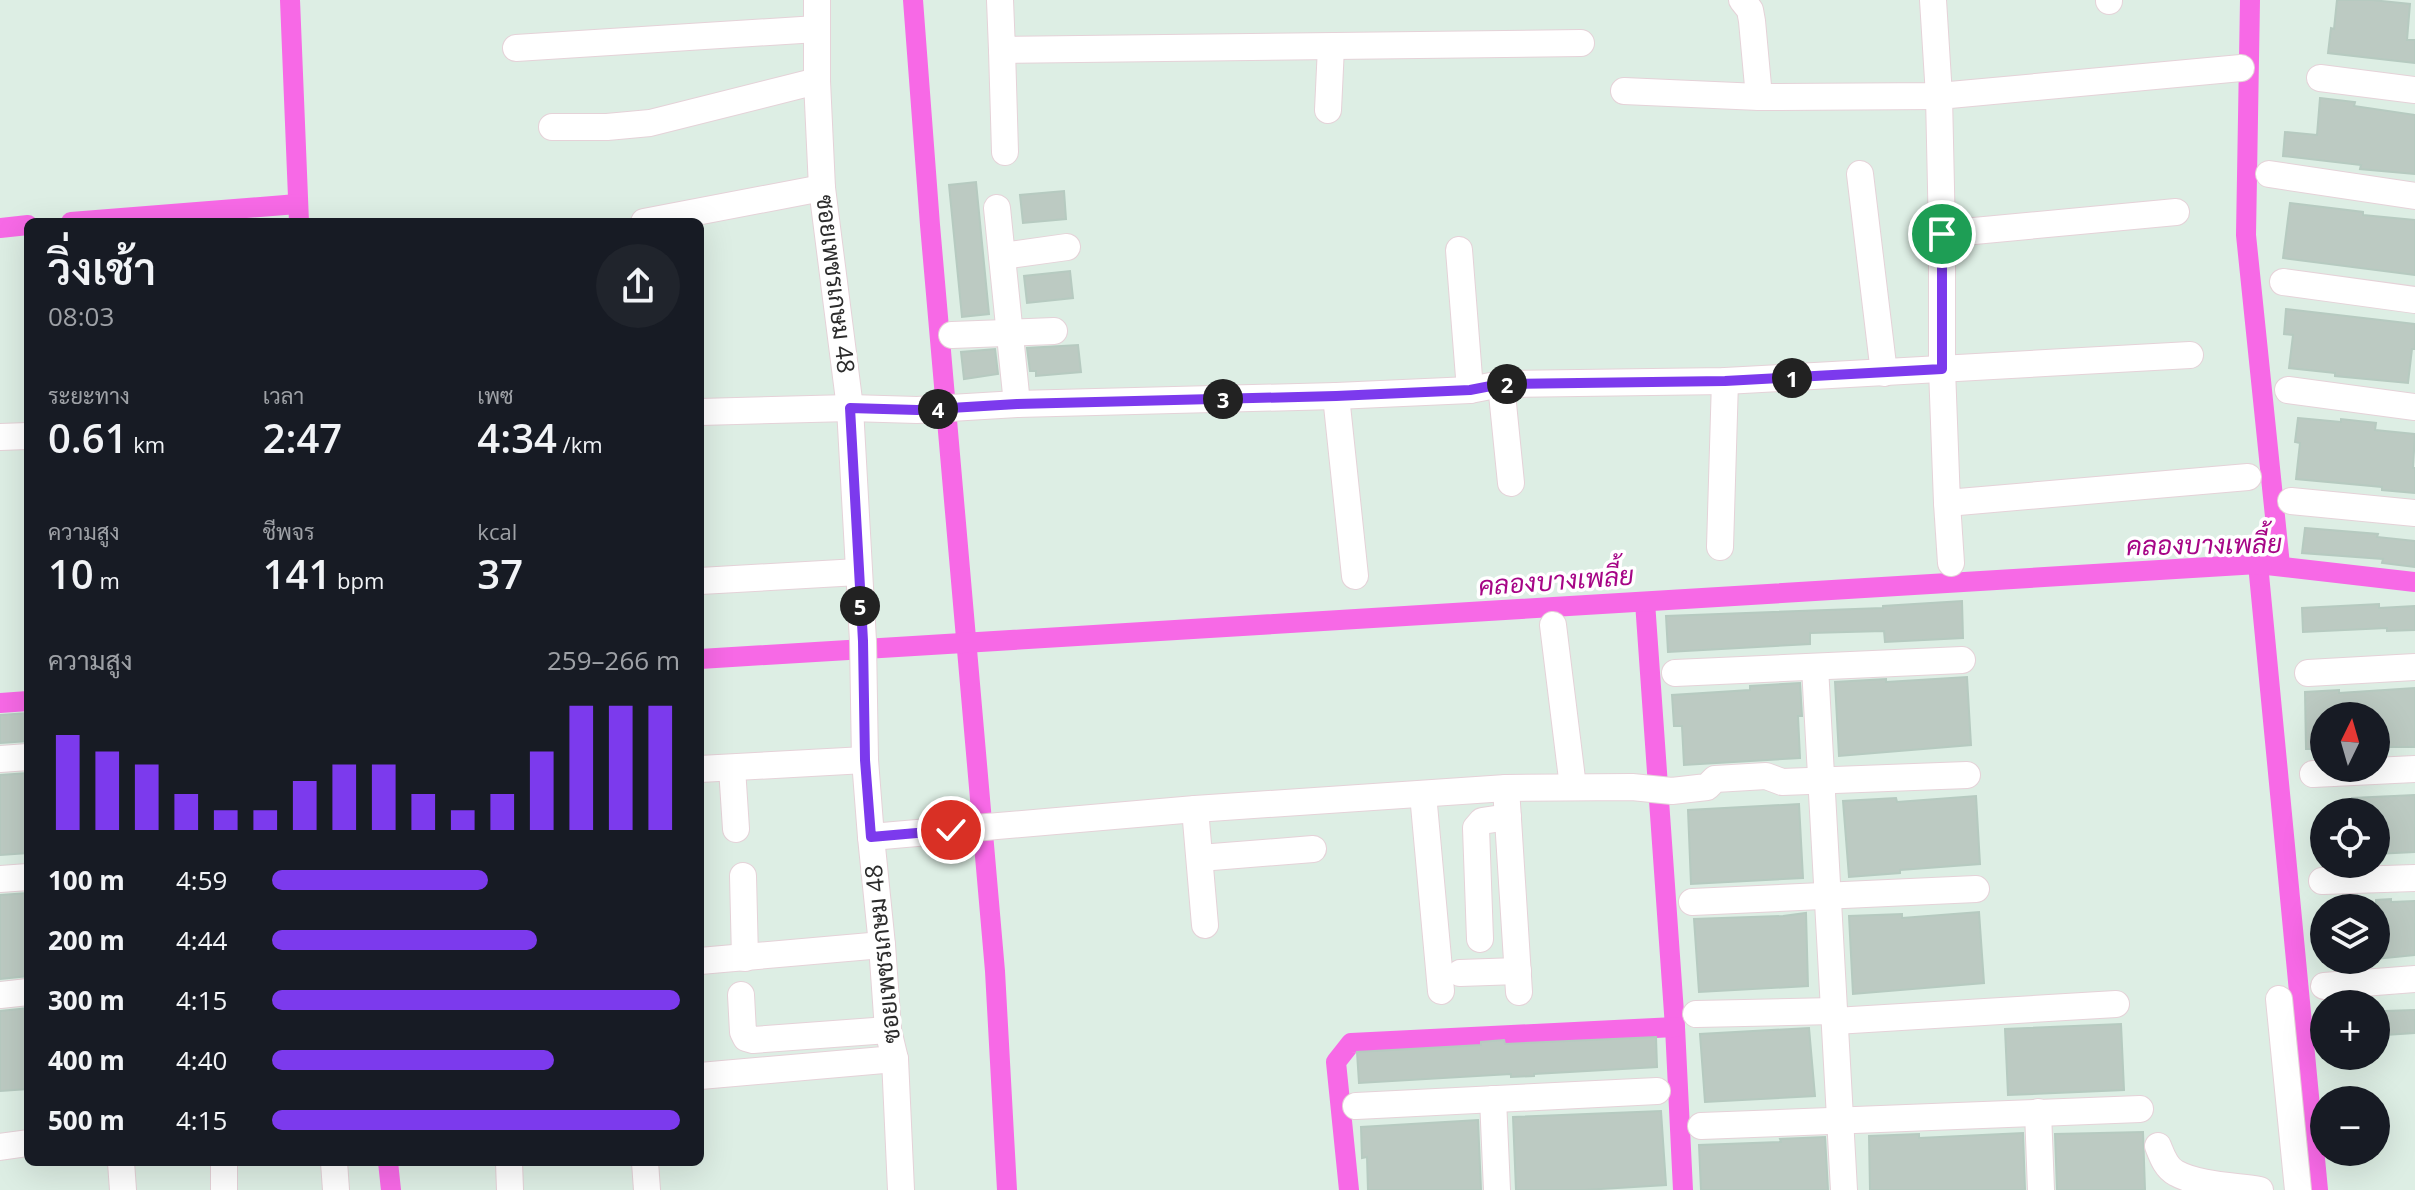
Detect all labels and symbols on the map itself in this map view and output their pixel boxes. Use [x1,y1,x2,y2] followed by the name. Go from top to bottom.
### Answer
[809,193,864,375] street label: ซอยเพชรเกษม 48
[1908,200,1976,268] pin
[1772,358,1812,398] pin: 1
[1487,364,1527,404] pin: 2
[1203,379,1243,419] pin: 3
[918,389,958,429] pin: 4
[2126,521,2282,563] water label: คลองบางเพลี้ย
[1477,553,1635,603] water label: คลองบางเพลี้ย
[840,586,880,626] pin: 5
[2310,702,2390,782] north arrow
[917,796,985,864] pin
[856,863,907,1045] street label: ซอยเพชรเกษม 48

